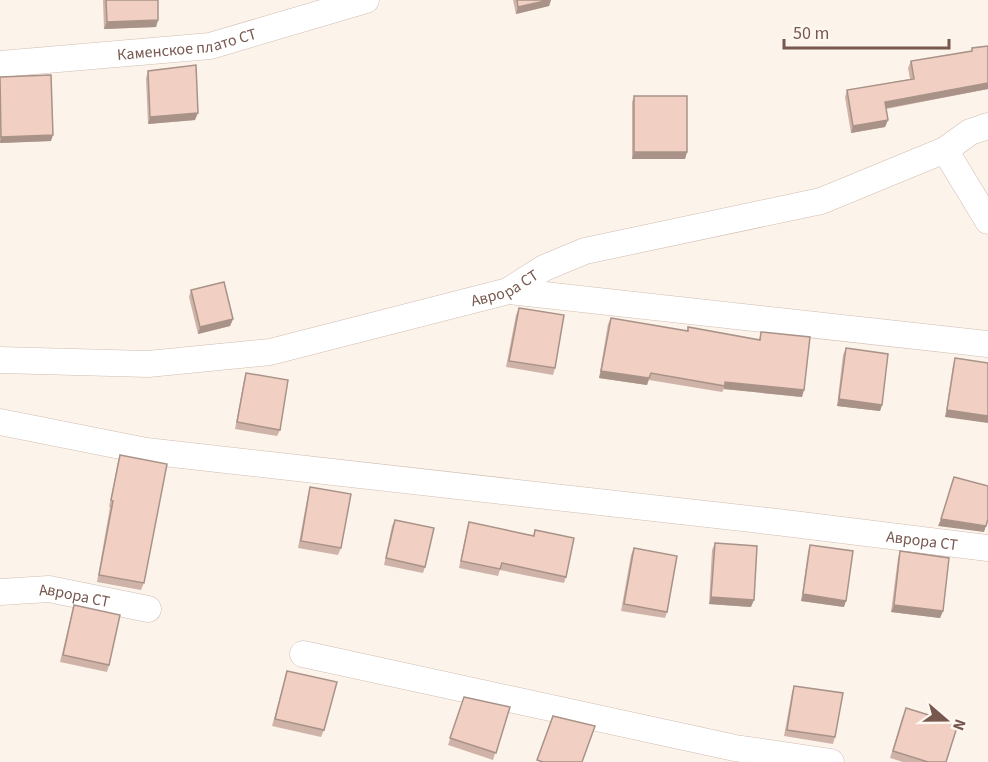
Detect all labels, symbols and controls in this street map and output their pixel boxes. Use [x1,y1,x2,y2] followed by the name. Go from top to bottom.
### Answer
[784,12,949,50] scale bar
[793,21,829,46] text: 50 m
[116,23,260,66] street label: Каменское плато СТ
[468,264,543,312] street label: Аврора СТ
[885,526,959,556] street label: Аврора СТ
[38,579,112,613] street label: Аврора СТ
[916,690,976,750] north arrow
[947,716,971,734] text: N

